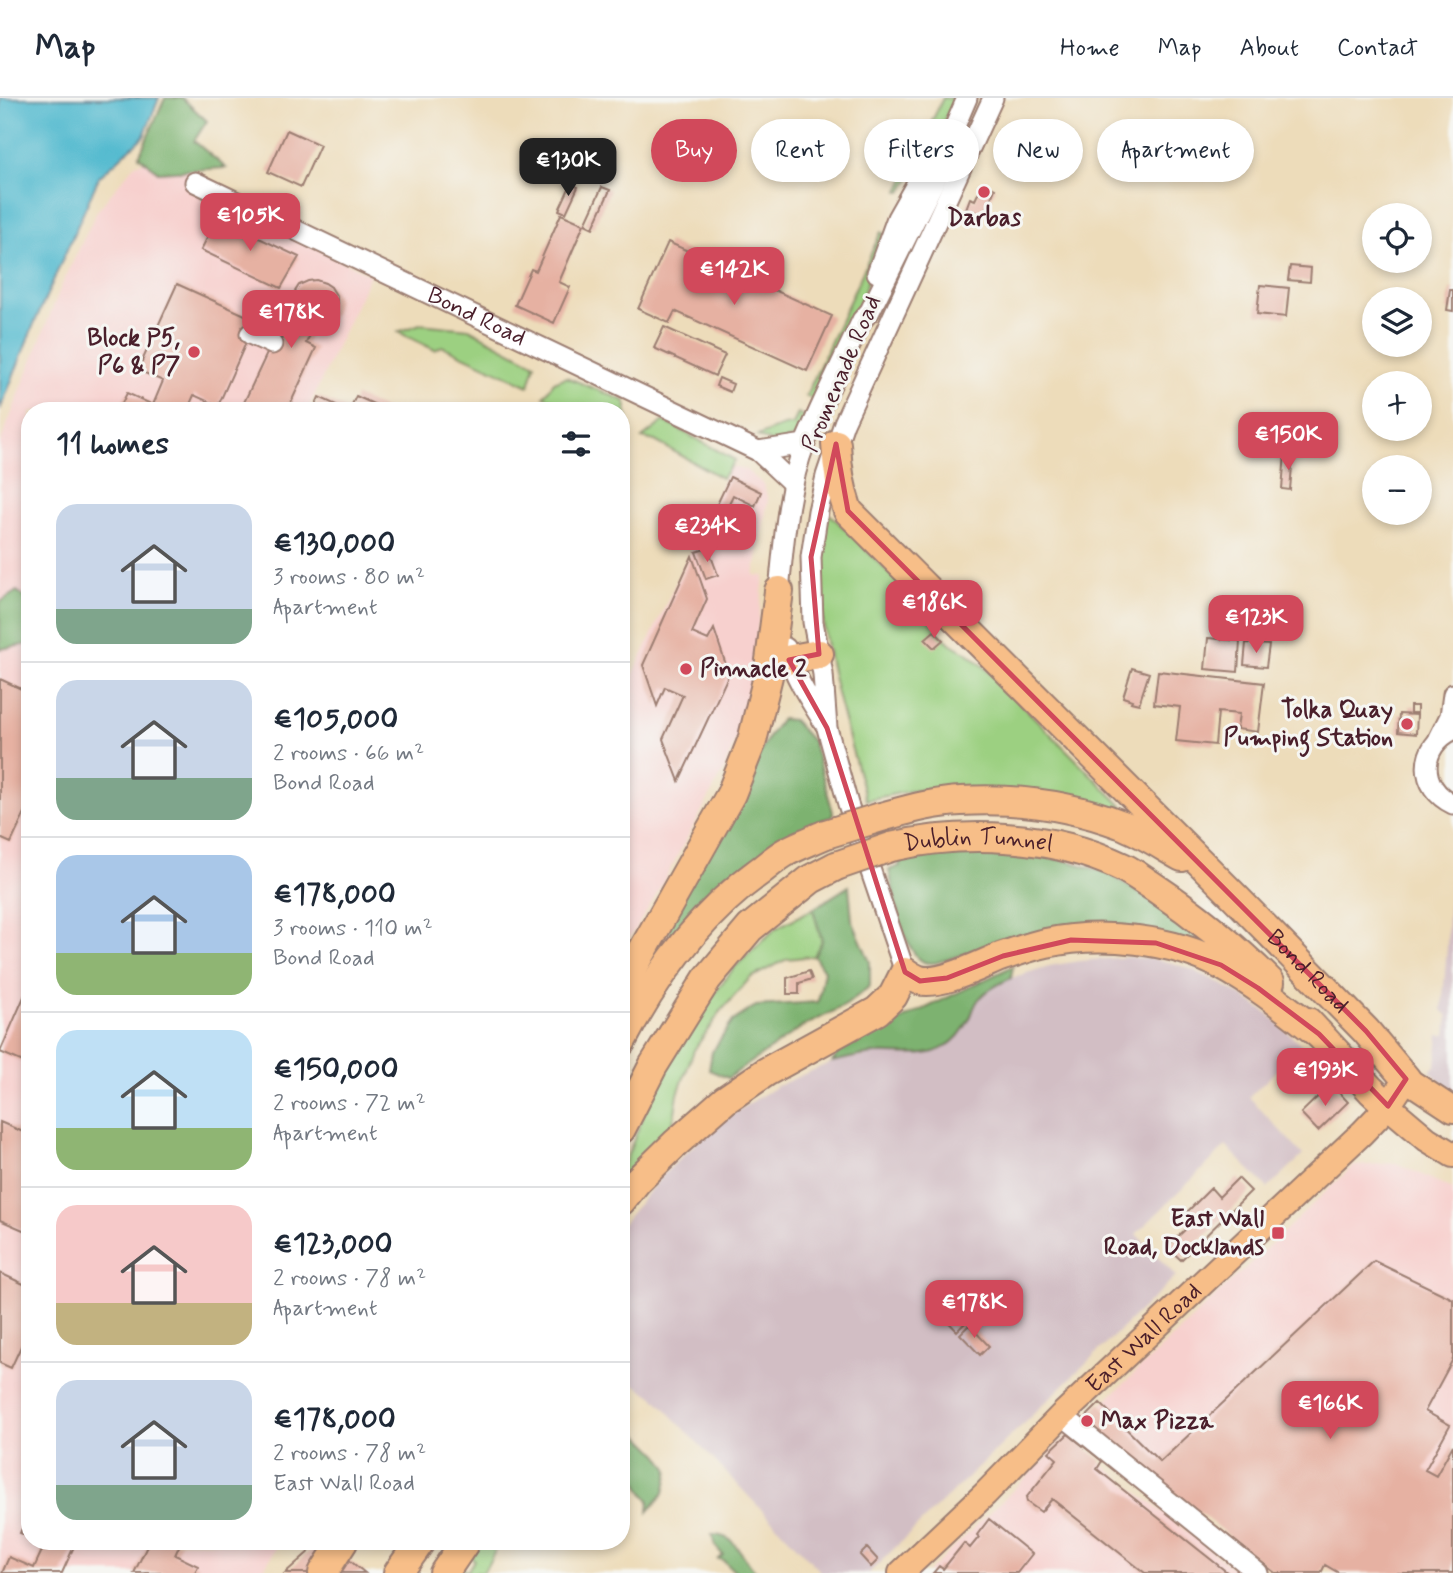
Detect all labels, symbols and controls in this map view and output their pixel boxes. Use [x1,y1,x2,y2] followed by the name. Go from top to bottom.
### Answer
[35,26,95,70] text: Map
[1060,33,1120,64] text: Home
[1158,33,1202,64] text: Map
[1240,33,1299,64] text: About
[1337,33,1418,64] text: Contact
[651,119,737,182] chip: Buy
[751,119,850,182] chip: Rent
[864,119,979,182] chip: Filters
[993,119,1083,182] chip: New
[1097,119,1254,182] chip: Apartment
[519,139,617,198] pin: €130K
[535,146,601,176] text: €130K
[976,184,992,200] marker: Darbas
[201,194,299,253] pin: €105K
[216,201,284,231] text: €105K
[947,203,1021,234] place label: Darbas
[1362,203,1432,525] map controls
[1362,203,1432,273] button: locate
[685,248,783,307] pin: €142K
[699,255,769,285] text: €142K
[422,280,531,353] street label: Bond Road
[1362,287,1432,357] button: layers
[242,290,340,350] pin: €178K
[795,291,889,457] street label: Promenade Road
[258,298,324,328] text: €178K
[87,323,181,382] place label: Block P5, P6 & P7
[186,344,202,360] marker: Block P5, P6 & P7
[1362,371,1432,441] button: +
[1239,412,1337,472] pin: €150K
[1254,420,1322,450] text: €150K
[56,425,169,464] text: 11 homes
[557,425,595,463] icon: filters
[1362,455,1432,525] button: −
[658,504,756,564] pin: €234K
[674,512,740,542] text: €234K
[273,524,395,563] text: €130,000
[112,532,196,616] icon: home
[273,563,425,593] text: 3 rooms · 80 m²
[885,580,983,640] pin: €186K
[901,588,967,618] text: €186K
[273,593,378,623] text: Apartment
[1207,596,1305,655] pin: €123K
[1224,603,1288,633] text: €123K
[700,654,807,685] place label: Pinnacle 2
[678,661,694,677] marker: Pinnacle 2
[1224,695,1393,757] place label: Tolka Quay Pumping Station
[273,700,398,739] text: €105,000
[112,708,196,792] icon: home
[1399,716,1415,732] marker: Tolka Quay Pumping Station
[273,739,424,769] text: 2 rooms · 66 m²
[273,769,375,799] text: Bond Road
[901,822,1056,860] street label: Dublin Tunnel
[273,875,396,914] text: €178,000
[112,883,196,967] icon: home
[273,914,433,944] text: 3 rooms · 110 m²
[1260,923,1356,1020] street label: Bond Road
[273,944,375,974] text: Bond Road
[1276,1048,1374,1108] pin: €193K
[273,1050,399,1089] text: €150,000
[1293,1056,1357,1086] text: €193K
[112,1058,196,1142] icon: home
[273,1089,426,1119] text: 2 rooms · 72 m²
[273,1119,378,1149] text: Apartment
[1104,1204,1265,1263] place label: East Wall Road, Docklands
[273,1225,393,1264] text: €123,000
[1270,1225,1286,1241] marker: East Wall Road, Docklands
[112,1233,196,1317] icon: home
[273,1264,426,1294] text: 2 rooms · 78 m²
[1079,1276,1208,1400] street label: East Wall Road
[925,1280,1023,1340] pin: €178K
[941,1288,1007,1318] text: €178K
[273,1294,378,1324] text: Apartment
[1281,1382,1379,1441] pin: €166K
[1297,1389,1363,1419] text: €166K
[273,1400,396,1439] text: €178,000
[1101,1406,1214,1437] place label: Max Pizza
[112,1408,196,1492] icon: home
[1079,1413,1095,1429] marker: Max Pizza
[273,1439,426,1469] text: 2 rooms · 78 m²
[273,1469,415,1499] text: East Wall Road

